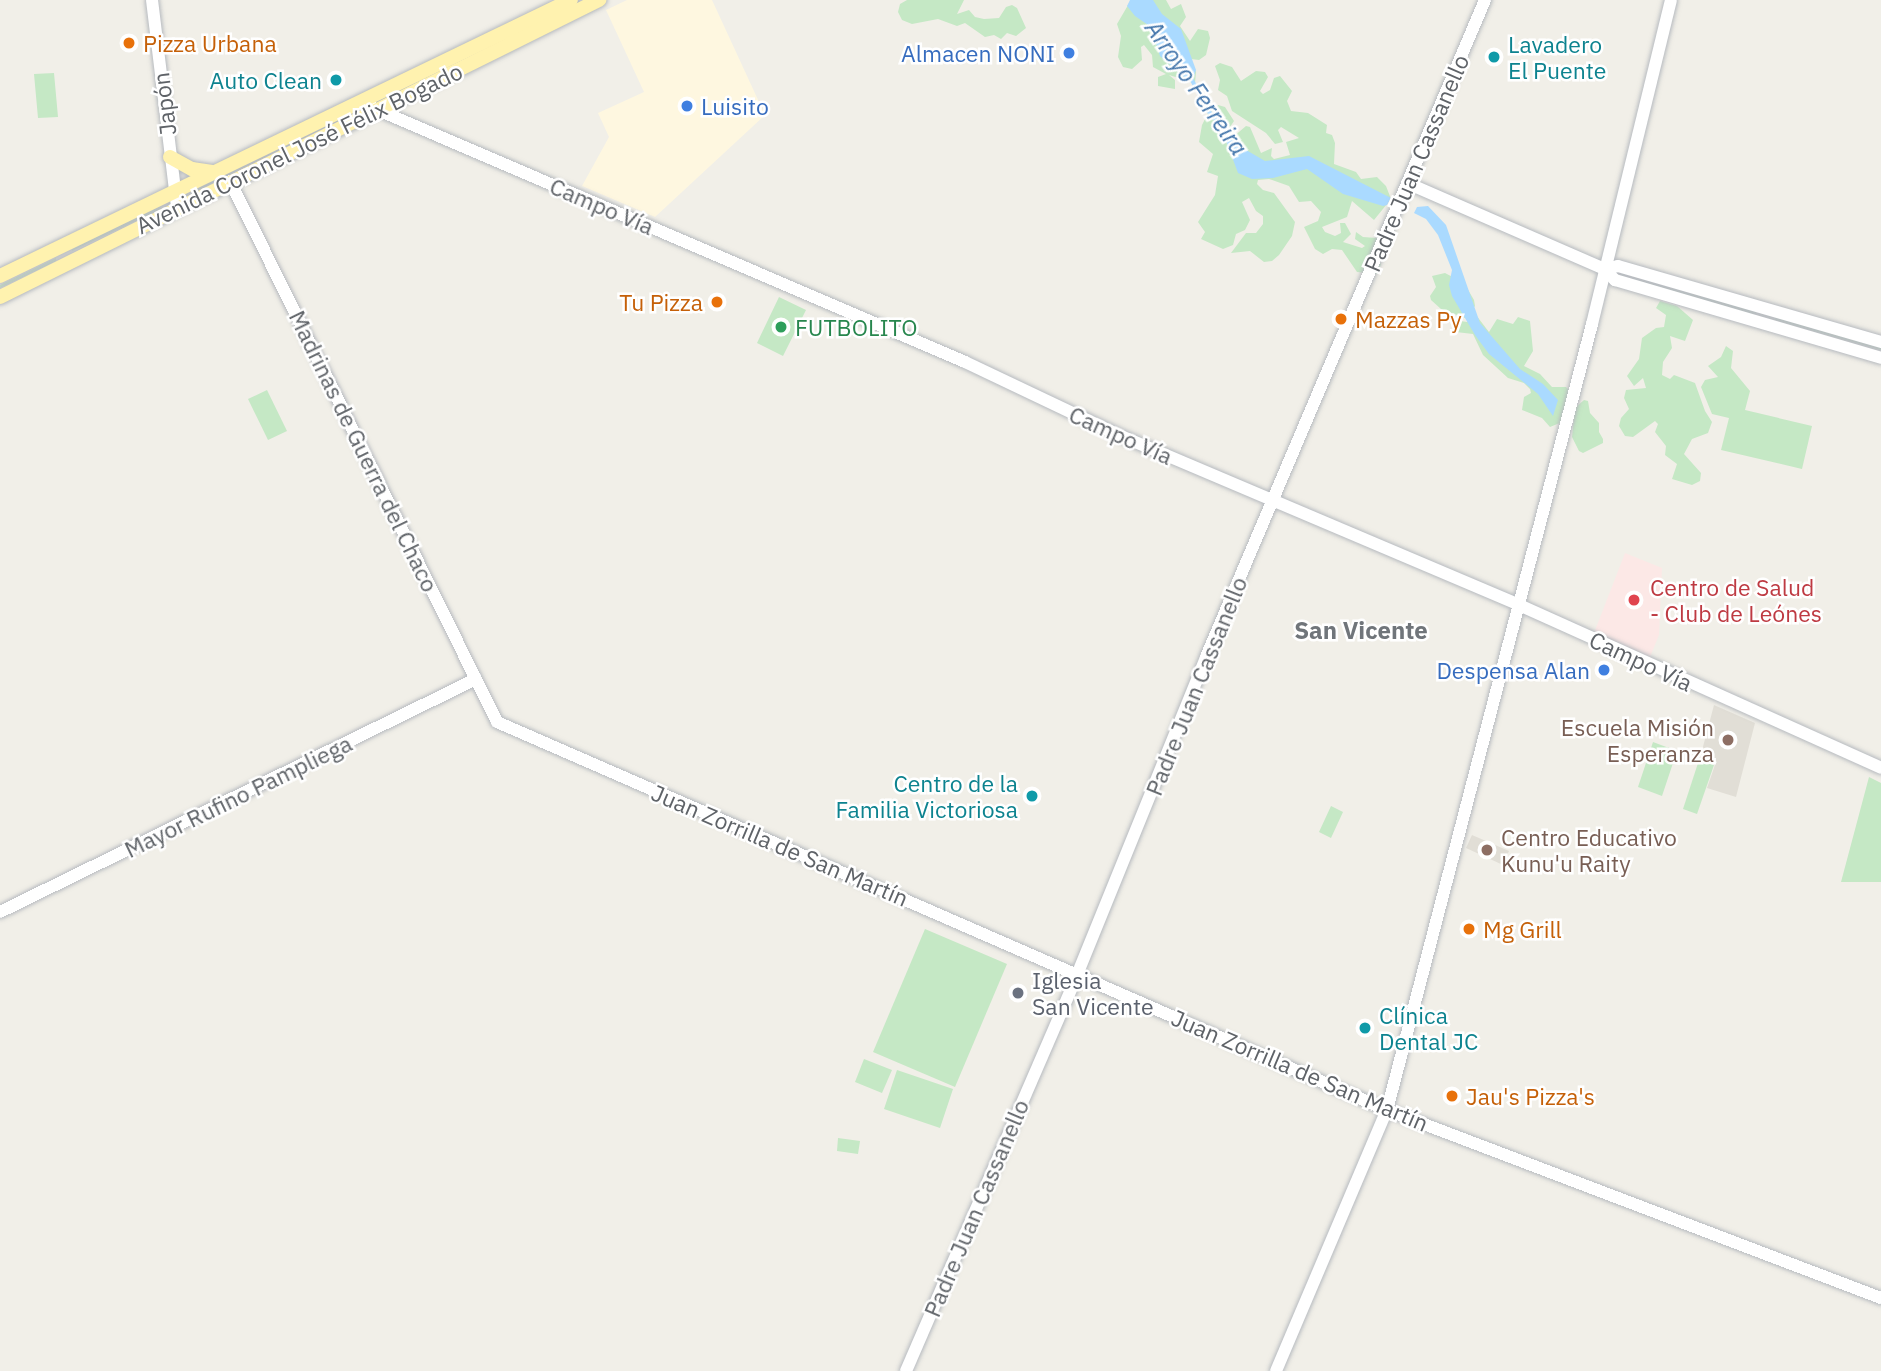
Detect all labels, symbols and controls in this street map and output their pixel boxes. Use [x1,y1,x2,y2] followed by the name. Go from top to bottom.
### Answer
[1139,15,1253,161] water label: Arroyo Ferreira
[143,29,277,57] place label: Pizza Urbana
[1508,30,1606,84] place label: Lavadero El Puente
[121,35,137,51] marker: Pizza Urbana
[901,39,1055,67] place label: Almacen NONI
[1061,45,1077,61] marker: Almacen NONI
[1486,49,1502,65] marker: Lavadero El Puente
[1358,50,1474,276] street label: Padre Juan Cassanello
[131,57,467,239] street label: Avenida Coronel José Félix Bogado
[209,66,322,94] place label: Auto Clean
[146,71,182,137] street label: Japón
[328,72,344,88] marker: Auto Clean
[701,92,769,120] place label: Luisito
[679,98,695,114] marker: Luisito
[546,172,658,240] street label: Campo Vía
[619,288,703,316] place label: Tu Pizza
[709,294,725,310] marker: Tu Pizza
[1355,305,1462,333] place label: Mazzas Py
[284,306,444,596] street label: Madrinas de Guerra del Chaco
[1333,311,1349,327] marker: Mazzas Py
[795,313,917,341] place label: FUTBOLITO
[773,319,789,335] marker: FUTBOLITO
[1065,400,1177,470] street label: Campo Vía
[1139,573,1253,799] street label: Padre Juan Cassanello
[1650,573,1822,627] place label: Centro de Salud - Club de Leónes
[1624,590,1644,610] marker: Centro de Salud - Club de Leónes
[1294,617,1428,645] district label: San Vicente
[1585,625,1697,697] street label: Campo Vía
[1436,656,1590,684] place label: Despensa Alan
[1596,662,1612,678] marker: Despensa Alan
[1561,713,1714,767] place label: Escuela Misión Esperanza
[120,729,356,863] street label: Mayor Rufino Pampliega
[1720,732,1736,748] marker: Escuela Misión Esperanza
[835,769,1018,823] place label: Centro de la Familia Victoriosa
[647,778,913,912] street label: Juan Zorrilla de San Martín
[1024,788,1040,804] marker: Centro de la Familia Victoriosa
[1501,823,1677,877] place label: Centro Educativo Kunu'u Raity
[1479,842,1495,858] marker: Centro Educativo Kunu'u Raity
[1483,915,1562,943] place label: Mg Grill
[1461,921,1477,937] marker: Mg Grill
[1032,966,1154,1020] place label: Iglesia San Vicente
[1010,985,1026,1001] marker: Iglesia San Vicente
[1379,1001,1478,1055] place label: Clínica Dental JC
[1167,1003,1433,1137] street label: Juan Zorrilla de San Martín
[1357,1020,1373,1036] marker: Clínica Dental JC
[1466,1082,1595,1110] place label: Jau's Pizza's
[1444,1088,1460,1104] marker: Jau's Pizza's
[918,1095,1034,1321] street label: Padre Juan Cassanello

